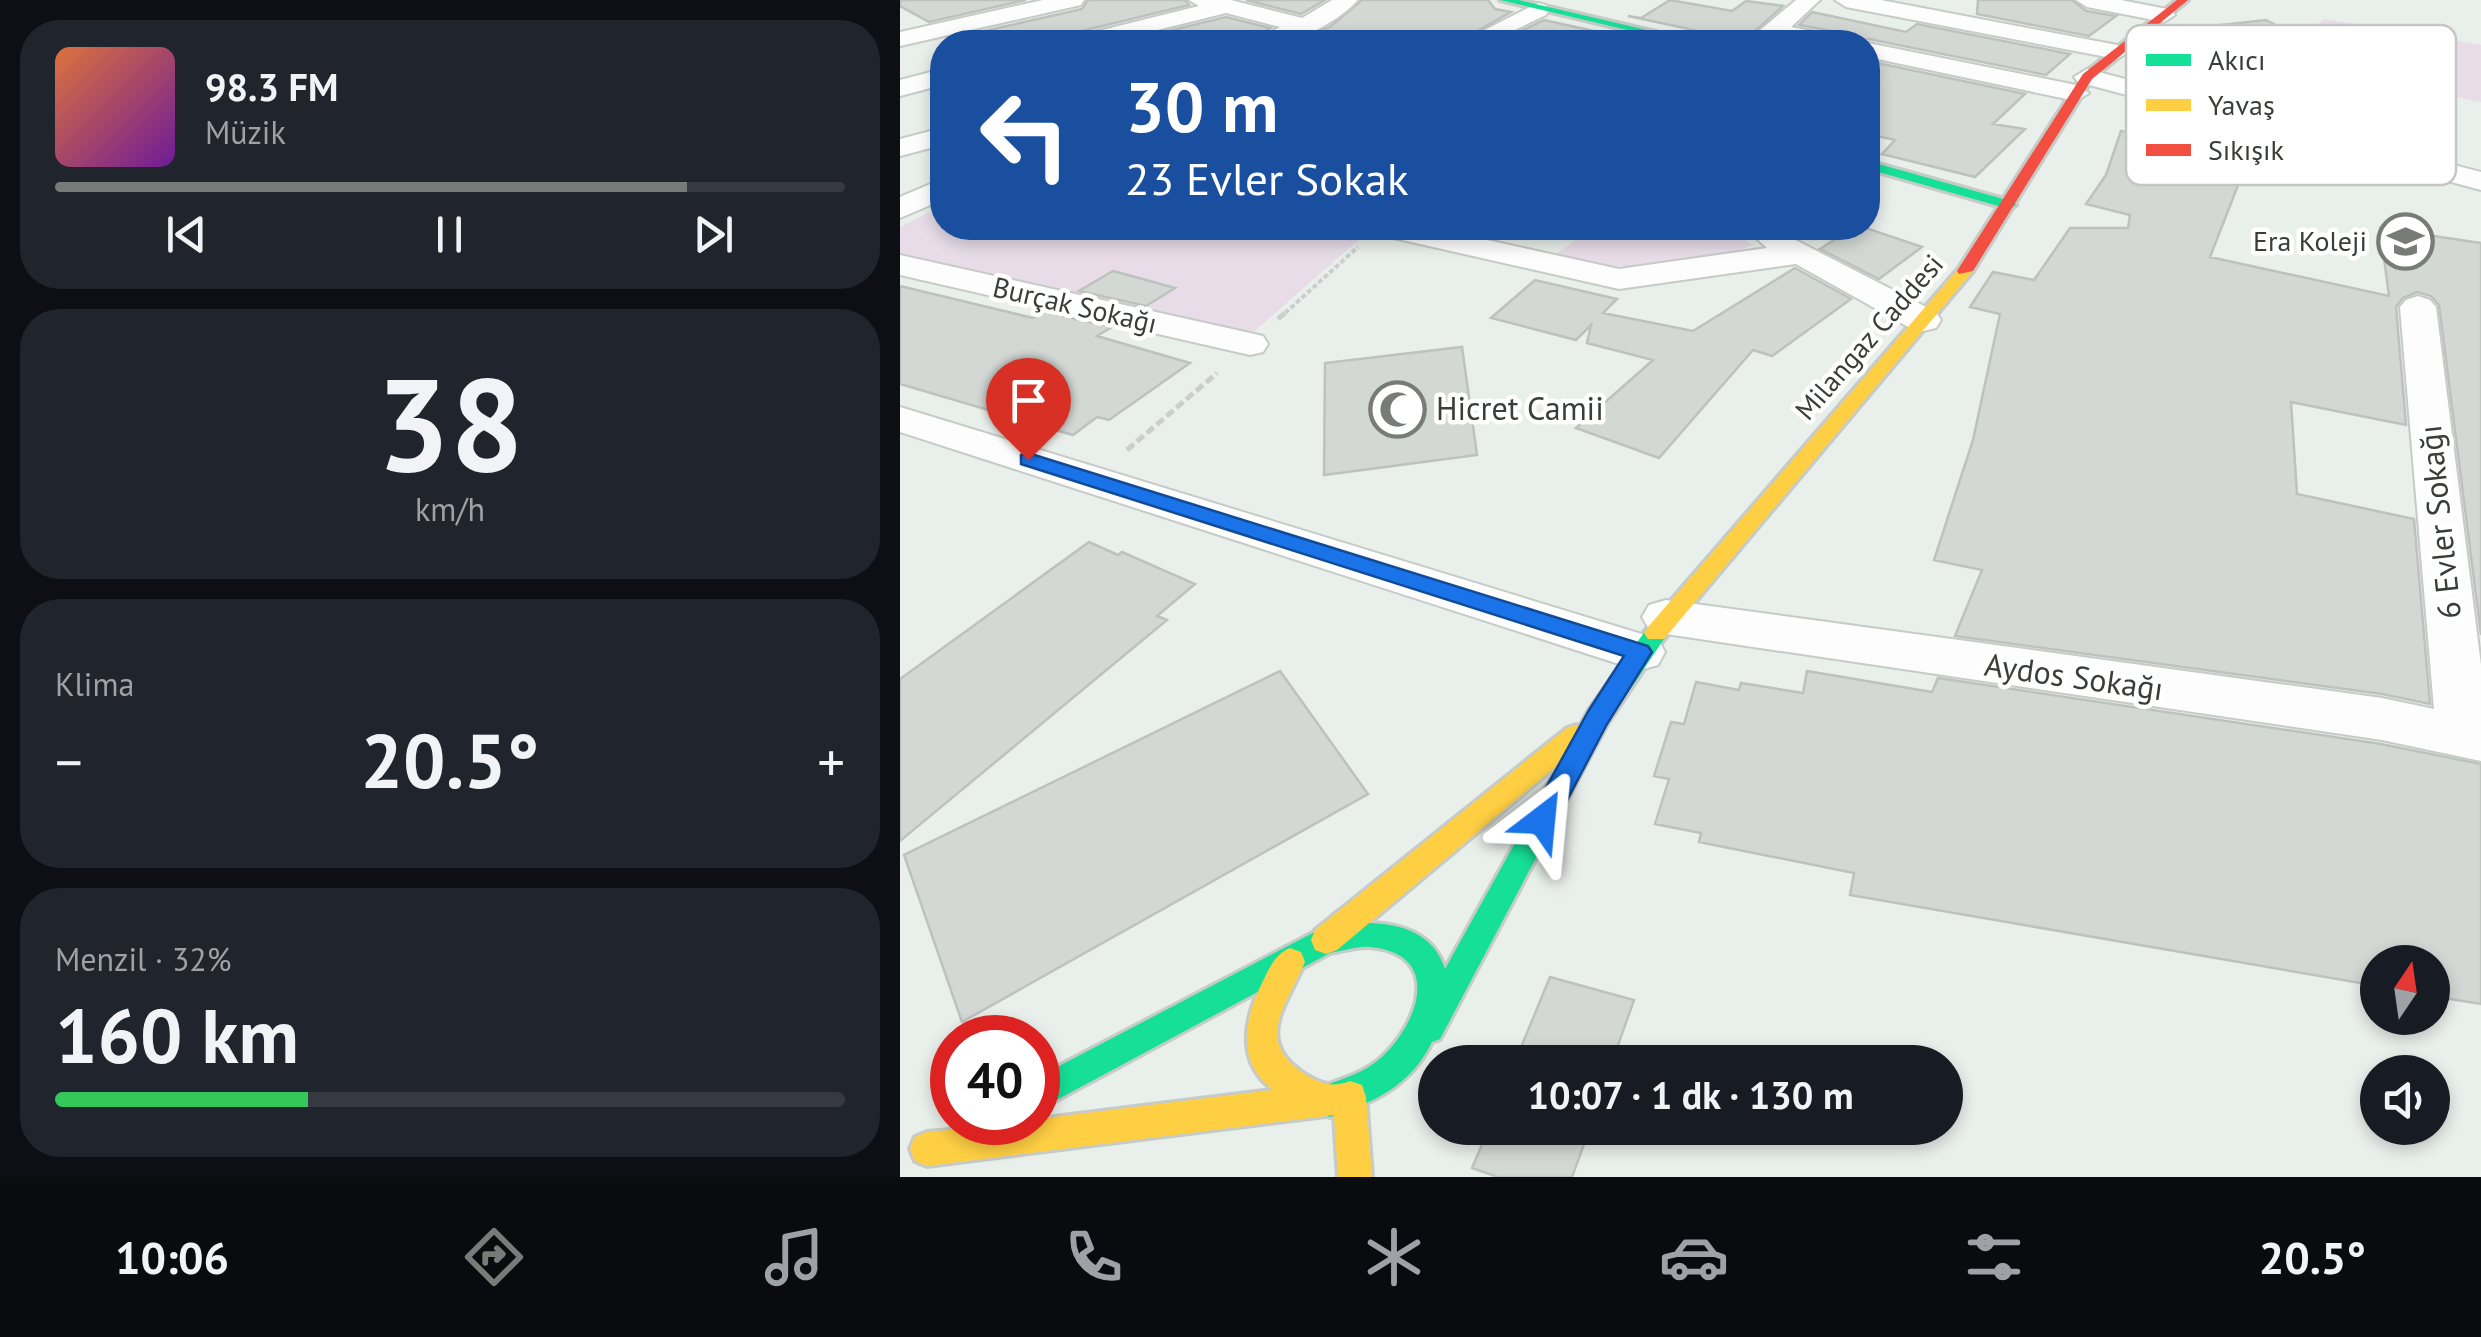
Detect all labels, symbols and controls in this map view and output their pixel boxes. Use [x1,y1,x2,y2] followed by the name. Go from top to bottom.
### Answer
[2126,25,2456,185] legend
[2208,41,2265,78] text: Akıcı
[1125,61,1278,151] text: 30 m
[205,62,338,111] text: 98.3 FM
[960,70,1090,200] icon: left
[2208,86,2275,123] text: Yavaş
[205,111,286,153] text: Müzik
[2208,131,2285,168] text: Sıkışık
[1125,149,1409,207] text: 23 Evler Sokak
[159,207,214,262] icon: previous
[422,207,477,262] icon: pause
[686,207,741,262] icon: next
[2376,211,2436,271] school or university icon: Era Koleji
[2253,222,2367,259] place label: Era Koleji
[1786,246,1951,427] street label: Milangaz Caddesi
[989,268,1161,341] street label: Burçak Sokağı
[376,339,524,507] text: 38
[986,358,1071,461] pin
[1001,373,1056,428] icon: arrive
[1367,379,1427,439] mosque icon: Hicret Camii
[1436,387,1604,429] place label: Hicret Camii
[2408,423,2470,621] street label: 6 Evler Sokağı
[415,488,485,530] text: km/h
[1982,643,2166,709] street label: Aydos Sokağı
[55,663,134,705] text: Klima
[361,712,539,809] text: 20.5°
[55,726,83,797] text: −
[817,726,845,797] text: +
[1490,768,1594,872] position arrow
[55,938,232,980] text: Menzil · 32%
[2360,945,2450,1035] north arrow
[2360,945,2450,1145] map controls
[55,987,299,1084] text: 160 km
[930,1015,1060,1145] speed limit sign: 40
[2360,1055,2450,1145] button: sound
[1527,1070,1854,1119] text: 10:07 · 1 dk · 130 m
[459,1222,529,1292] icon: directions
[759,1222,829,1292] icon: music
[1059,1222,1129,1292] icon: phone
[1359,1222,1429,1292] icon: climate
[1659,1222,1729,1292] icon: car
[1959,1222,2029,1292] icon: filters
[115,1228,229,1286] text: 10:06
[2259,1228,2366,1286] text: 20.5°

